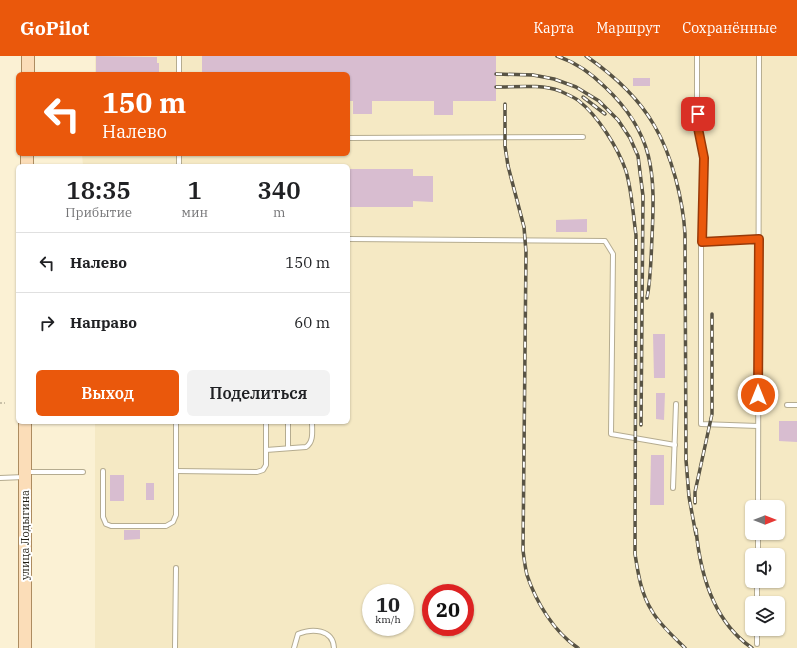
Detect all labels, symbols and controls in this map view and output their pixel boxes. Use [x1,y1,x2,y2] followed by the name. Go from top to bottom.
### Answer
[20,16,89,40] text: GoPilot
[533,19,574,37] text: Карта
[596,19,660,37] text: Маршрут
[682,19,777,37] text: Сохранённые
[102,84,186,121] text: 150 m
[36,88,88,140] icon: left
[681,97,715,131] pin
[687,103,709,125] icon: arrive
[102,120,167,143] text: Налево
[66,174,131,206] text: 18:35
[188,174,202,206] text: 1
[257,174,301,206] text: 340
[65,204,132,221] text: Прибытие
[181,204,208,221] text: мин
[273,204,285,221] text: m
[36,252,58,274] icon: left
[70,253,127,272] text: Налево
[285,253,330,272] text: 150 m
[36,312,58,334] icon: right
[70,313,137,332] text: Направо
[294,313,330,332] text: 60 m
[36,370,179,416] button: Выход
[187,370,330,416] button: Поделиться
[737,374,779,416] position arrow
[18,490,32,580] street label: улица Лодыгина
[745,500,785,540] north arrow
[745,500,785,636] map controls
[745,548,785,588] button: sound
[422,584,474,636] speed limit sign: 20
[376,591,400,618] text: 10
[745,596,785,636] button: layers
[375,613,401,626] text: km/h

